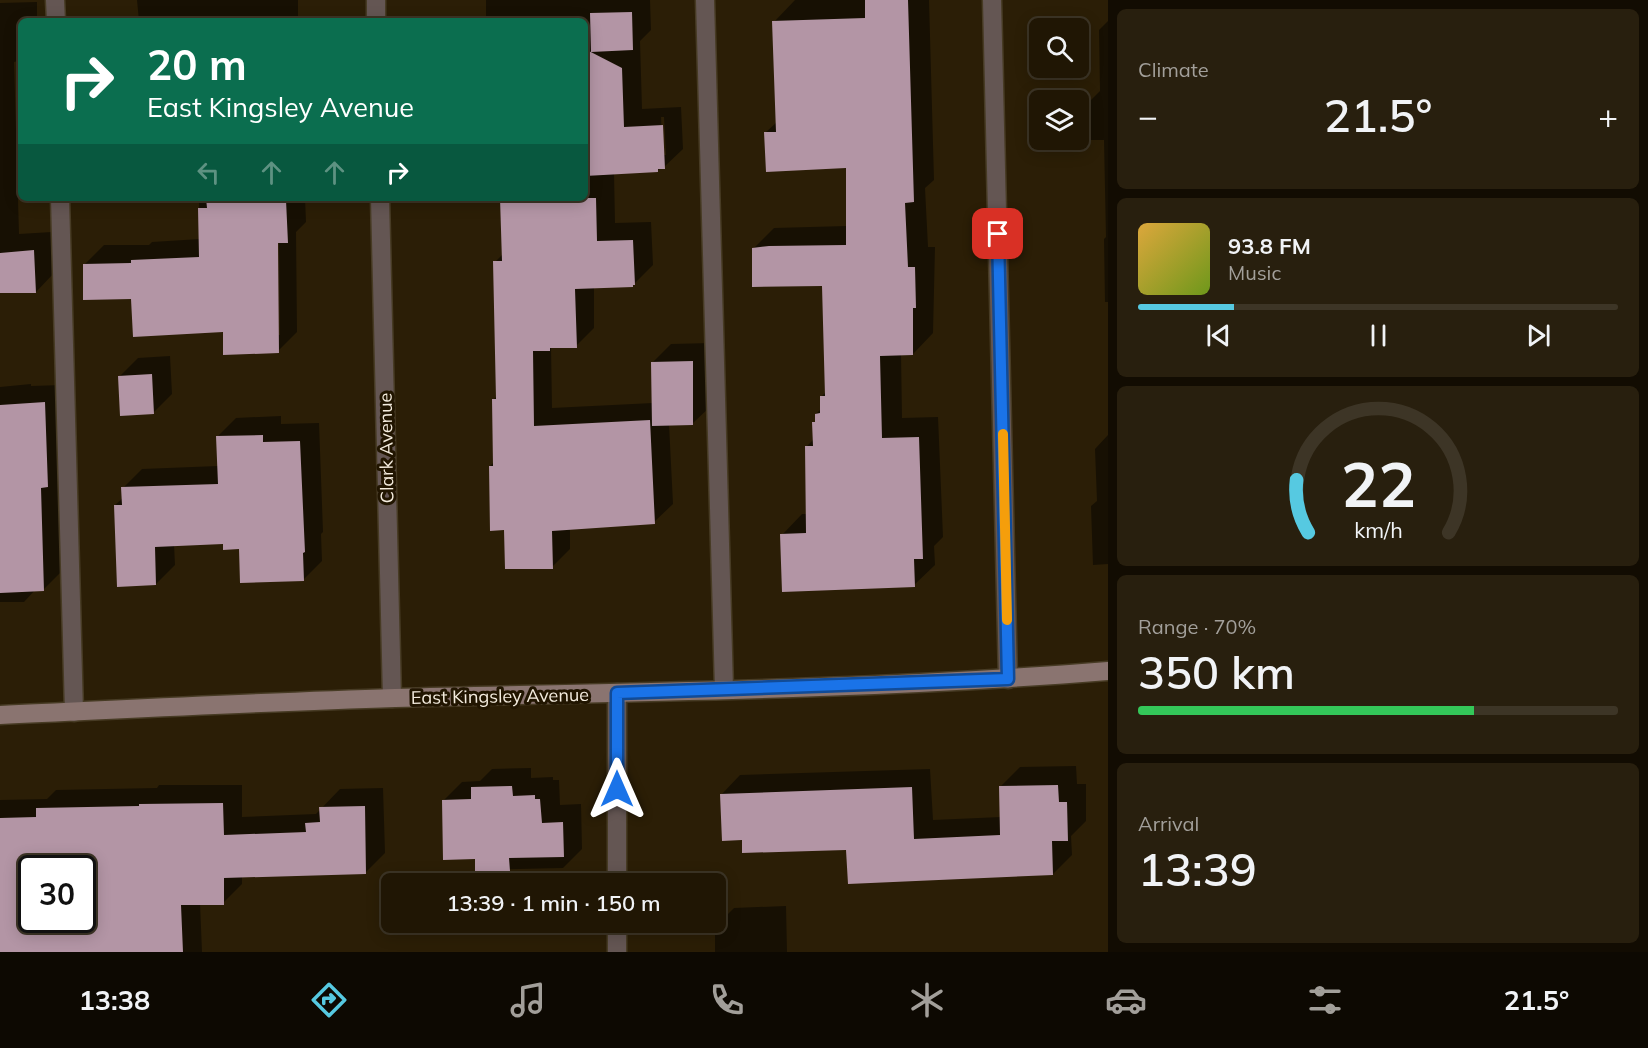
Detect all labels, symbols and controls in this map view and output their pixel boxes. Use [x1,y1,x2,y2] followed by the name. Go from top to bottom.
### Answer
[1029,18,1089,150] map controls
[1029,18,1089,78] button: search
[147,38,247,91] text: 20 m
[48,42,126,120] icon: right
[1138,57,1209,82] text: Climate
[1324,87,1432,143] text: 21.5°
[147,90,414,124] text: East Kingsley Avenue
[1029,90,1089,150] button: layers
[1138,95,1158,136] text: −
[1598,95,1618,136] text: +
[192,156,225,189] icon: left
[255,156,288,189] icon: ahead
[318,156,351,189] icon: ahead
[381,156,414,189] icon: right
[972,208,1023,259] pin
[981,217,1014,250] icon: arrive
[1228,232,1311,260] text: 93.8 FM
[1228,260,1281,285] text: Music
[1202,319,1235,352] icon: previous
[1362,319,1395,352] icon: pause
[1522,319,1555,352] icon: next
[374,393,398,503] street label: Clark Avenue
[1341,444,1415,523] text: 22
[1354,516,1402,543] text: km/h
[1138,614,1256,639] text: Range · 70%
[1138,644,1295,700] text: 350 km
[411,683,589,709] street label: East Kingsley Avenue
[585,757,649,821] position arrow
[1138,811,1199,836] text: Arrival
[1138,841,1257,897] text: 13:39
[18,855,96,933] speed limit sign: 30
[446,889,661,917] text: 13:39 · 1 min · 150 m
[308,979,350,1021] icon: directions
[507,979,549,1021] icon: music
[706,979,748,1021] icon: phone
[906,979,948,1021] icon: climate
[1105,979,1147,1021] icon: car
[1304,979,1346,1021] icon: filters
[79,983,150,1017] text: 13:38
[1504,983,1569,1017] text: 21.5°

